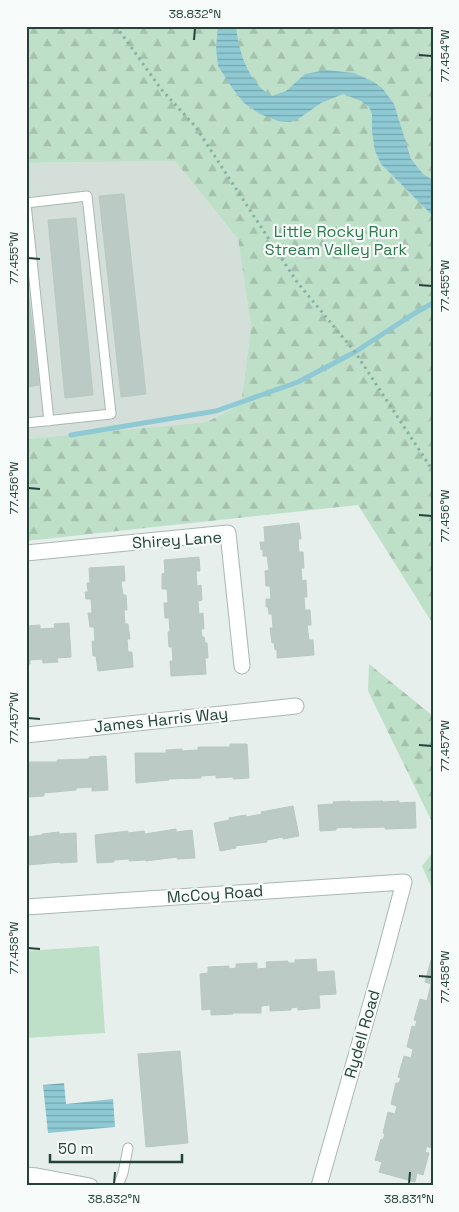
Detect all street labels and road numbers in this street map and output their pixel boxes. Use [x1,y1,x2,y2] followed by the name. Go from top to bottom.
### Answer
[131,526,223,554] street label: Shirey Lane
[93,703,229,737] street label: James Harris Way
[166,880,264,908] street label: McCoy Road
[339,987,385,1081] street label: Rydell Road

